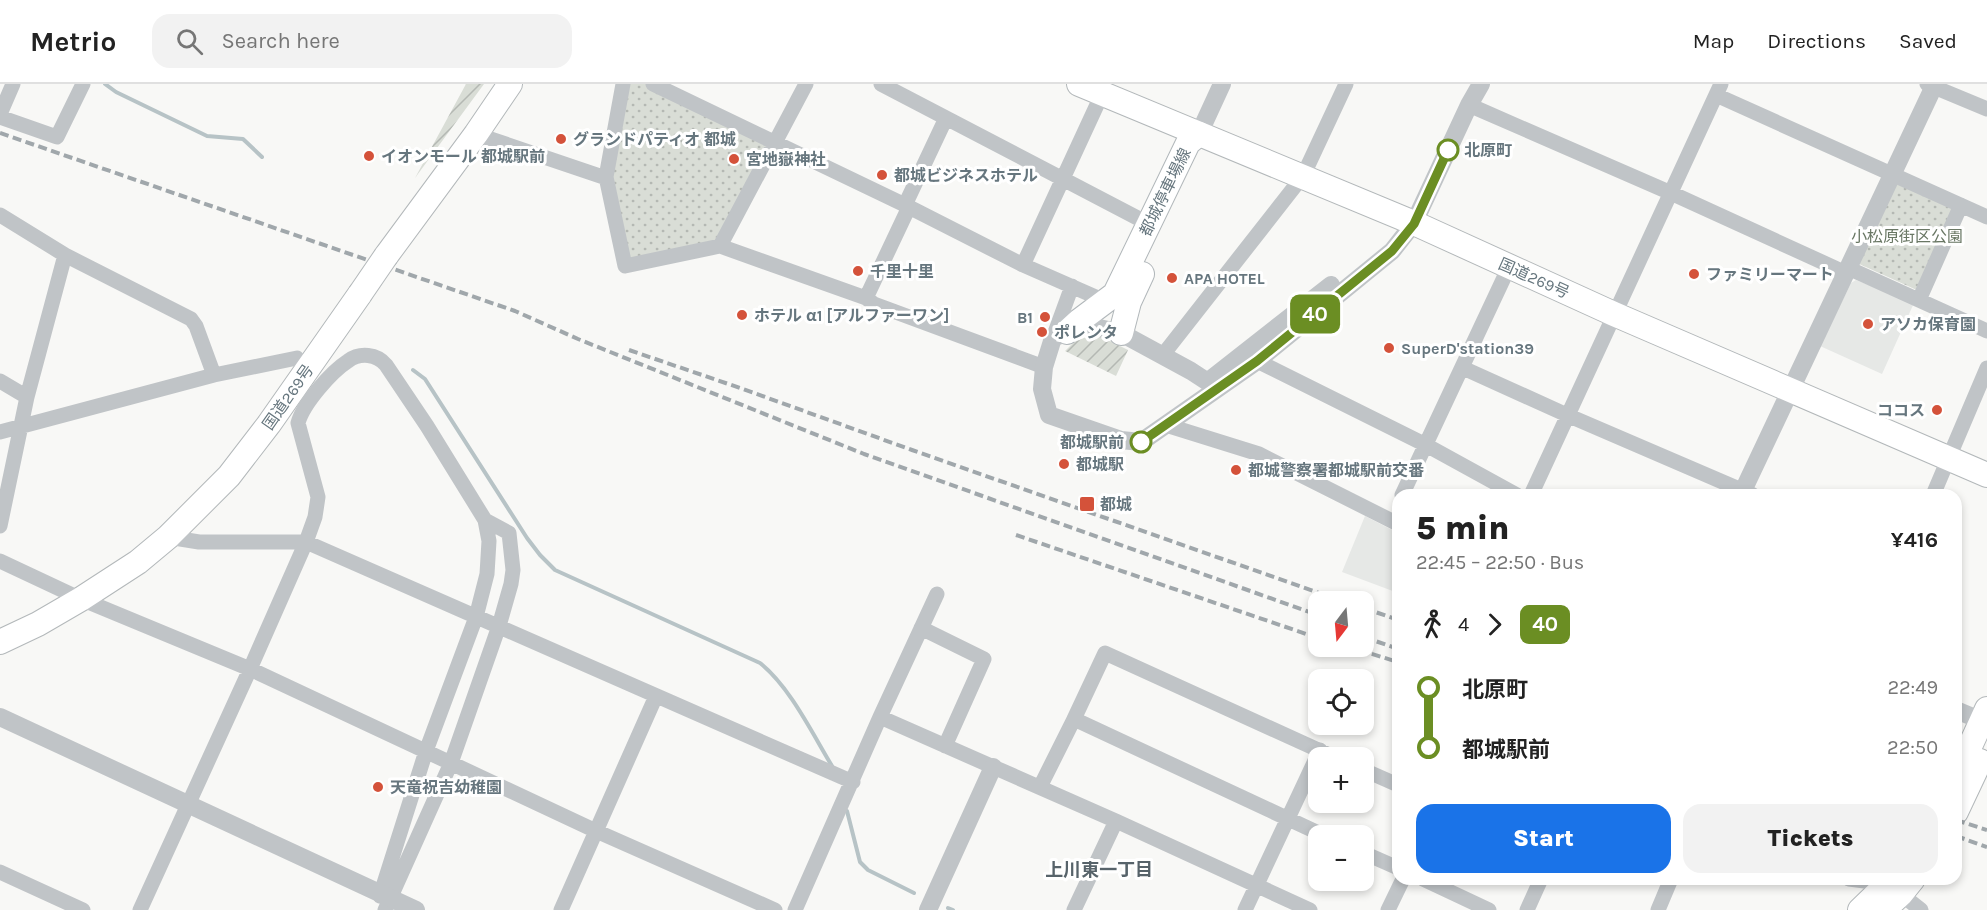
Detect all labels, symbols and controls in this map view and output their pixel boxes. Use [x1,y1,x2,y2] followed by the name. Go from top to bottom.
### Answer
[152,14,572,68] search box
[30,25,116,58] text: Metrio
[173,25,206,58] icon: search
[221,28,340,54] text: Search here
[1693,29,1734,53] text: Map
[1767,29,1866,53] text: Directions
[1899,29,1957,53] text: Saved
[573,130,736,149] place label: グランドパティオ 都城
[554,132,568,146] marker: グランドパティオ 都城
[1437,139,1459,161] marker: 北原町
[1464,141,1512,160] place label: 北原町
[1135,145,1195,239] street label: 都城停車場線
[381,147,545,166] place label: イオンモール 都城駅前
[362,149,376,163] marker: イオンモール 都城駅前
[746,150,826,169] place label: 宮地嶽神社
[727,152,741,166] marker: 宮地嶽神社
[894,166,1038,185] place label: 都城ビジネスホテル
[875,168,889,182] marker: 都城ビジネスホテル
[1851,227,1963,246] park label: 小松原街区公園
[1496,254,1572,302] street label: 国道269号
[870,262,934,281] place label: 千里十里
[851,264,865,278] marker: 千里十里
[1706,265,1834,284] place label: ファミリーマート
[1687,267,1701,281] marker: ファミリーマート
[1184,269,1265,288] place label: APA HOTEL
[1165,271,1179,285] marker: APA HOTEL
[1288,294,1342,334] line badge: 40
[1302,302,1328,326] text: 40
[754,306,949,325] place label: ホテル α1 [アルファーワン]
[735,308,749,322] marker: ホテル α1 [アルファーワン]
[1017,308,1033,327] place label: B1
[1038,310,1052,324] marker: B1
[1880,315,1976,334] place label: アソカ保育園
[1861,317,1875,331] marker: アソカ保育園
[1054,323,1118,342] place label: ポレンタ
[1035,325,1049,339] marker: ポレンタ
[1401,339,1534,358] place label: SuperD'station39
[1382,341,1396,355] marker: SuperD'station39
[259,361,317,433] street label: 国道269号
[1877,401,1925,420] place label: ココス
[1930,403,1944,417] marker: ココス
[1130,431,1152,453] marker: 都城駅前
[1060,433,1124,452] place label: 都城駅前
[1076,455,1124,474] place label: 都城駅
[1057,457,1071,471] marker: 都城駅
[1248,461,1424,480] place label: 都城警察署都城駅前交番
[1229,463,1243,477] marker: 都城警察署都城駅前交番
[1078,495,1096,513] marker: 都城
[1100,495,1132,514] place label: 都城
[1416,509,1510,547] text: 5 min
[1891,527,1938,553] text: ¥416
[1416,551,1584,574] text: 22:45 – 22:50 · Bus
[1308,591,1374,657] north arrow
[1308,591,1374,891] map controls
[1416,608,1449,641] icon: walk
[1478,608,1511,641] icon: forward
[1532,612,1558,636] text: 40
[1458,613,1469,636] text: 4
[1308,669,1374,735] button: locate
[1887,676,1938,699] text: 22:49
[1462,677,1528,703] text: 北原町
[1887,736,1938,759] text: 22:50
[1462,737,1550,763] text: 都城駅前
[1308,747,1374,813] button: +
[390,778,502,797] place label: 天竜祝吉幼稚園
[371,780,385,794] marker: 天竜祝吉幼稚園
[1416,804,1671,873] button: Start
[1683,804,1938,873] button: Tickets
[1308,825,1374,891] button: −
[1045,859,1153,881] district label: 上川東一丁目

